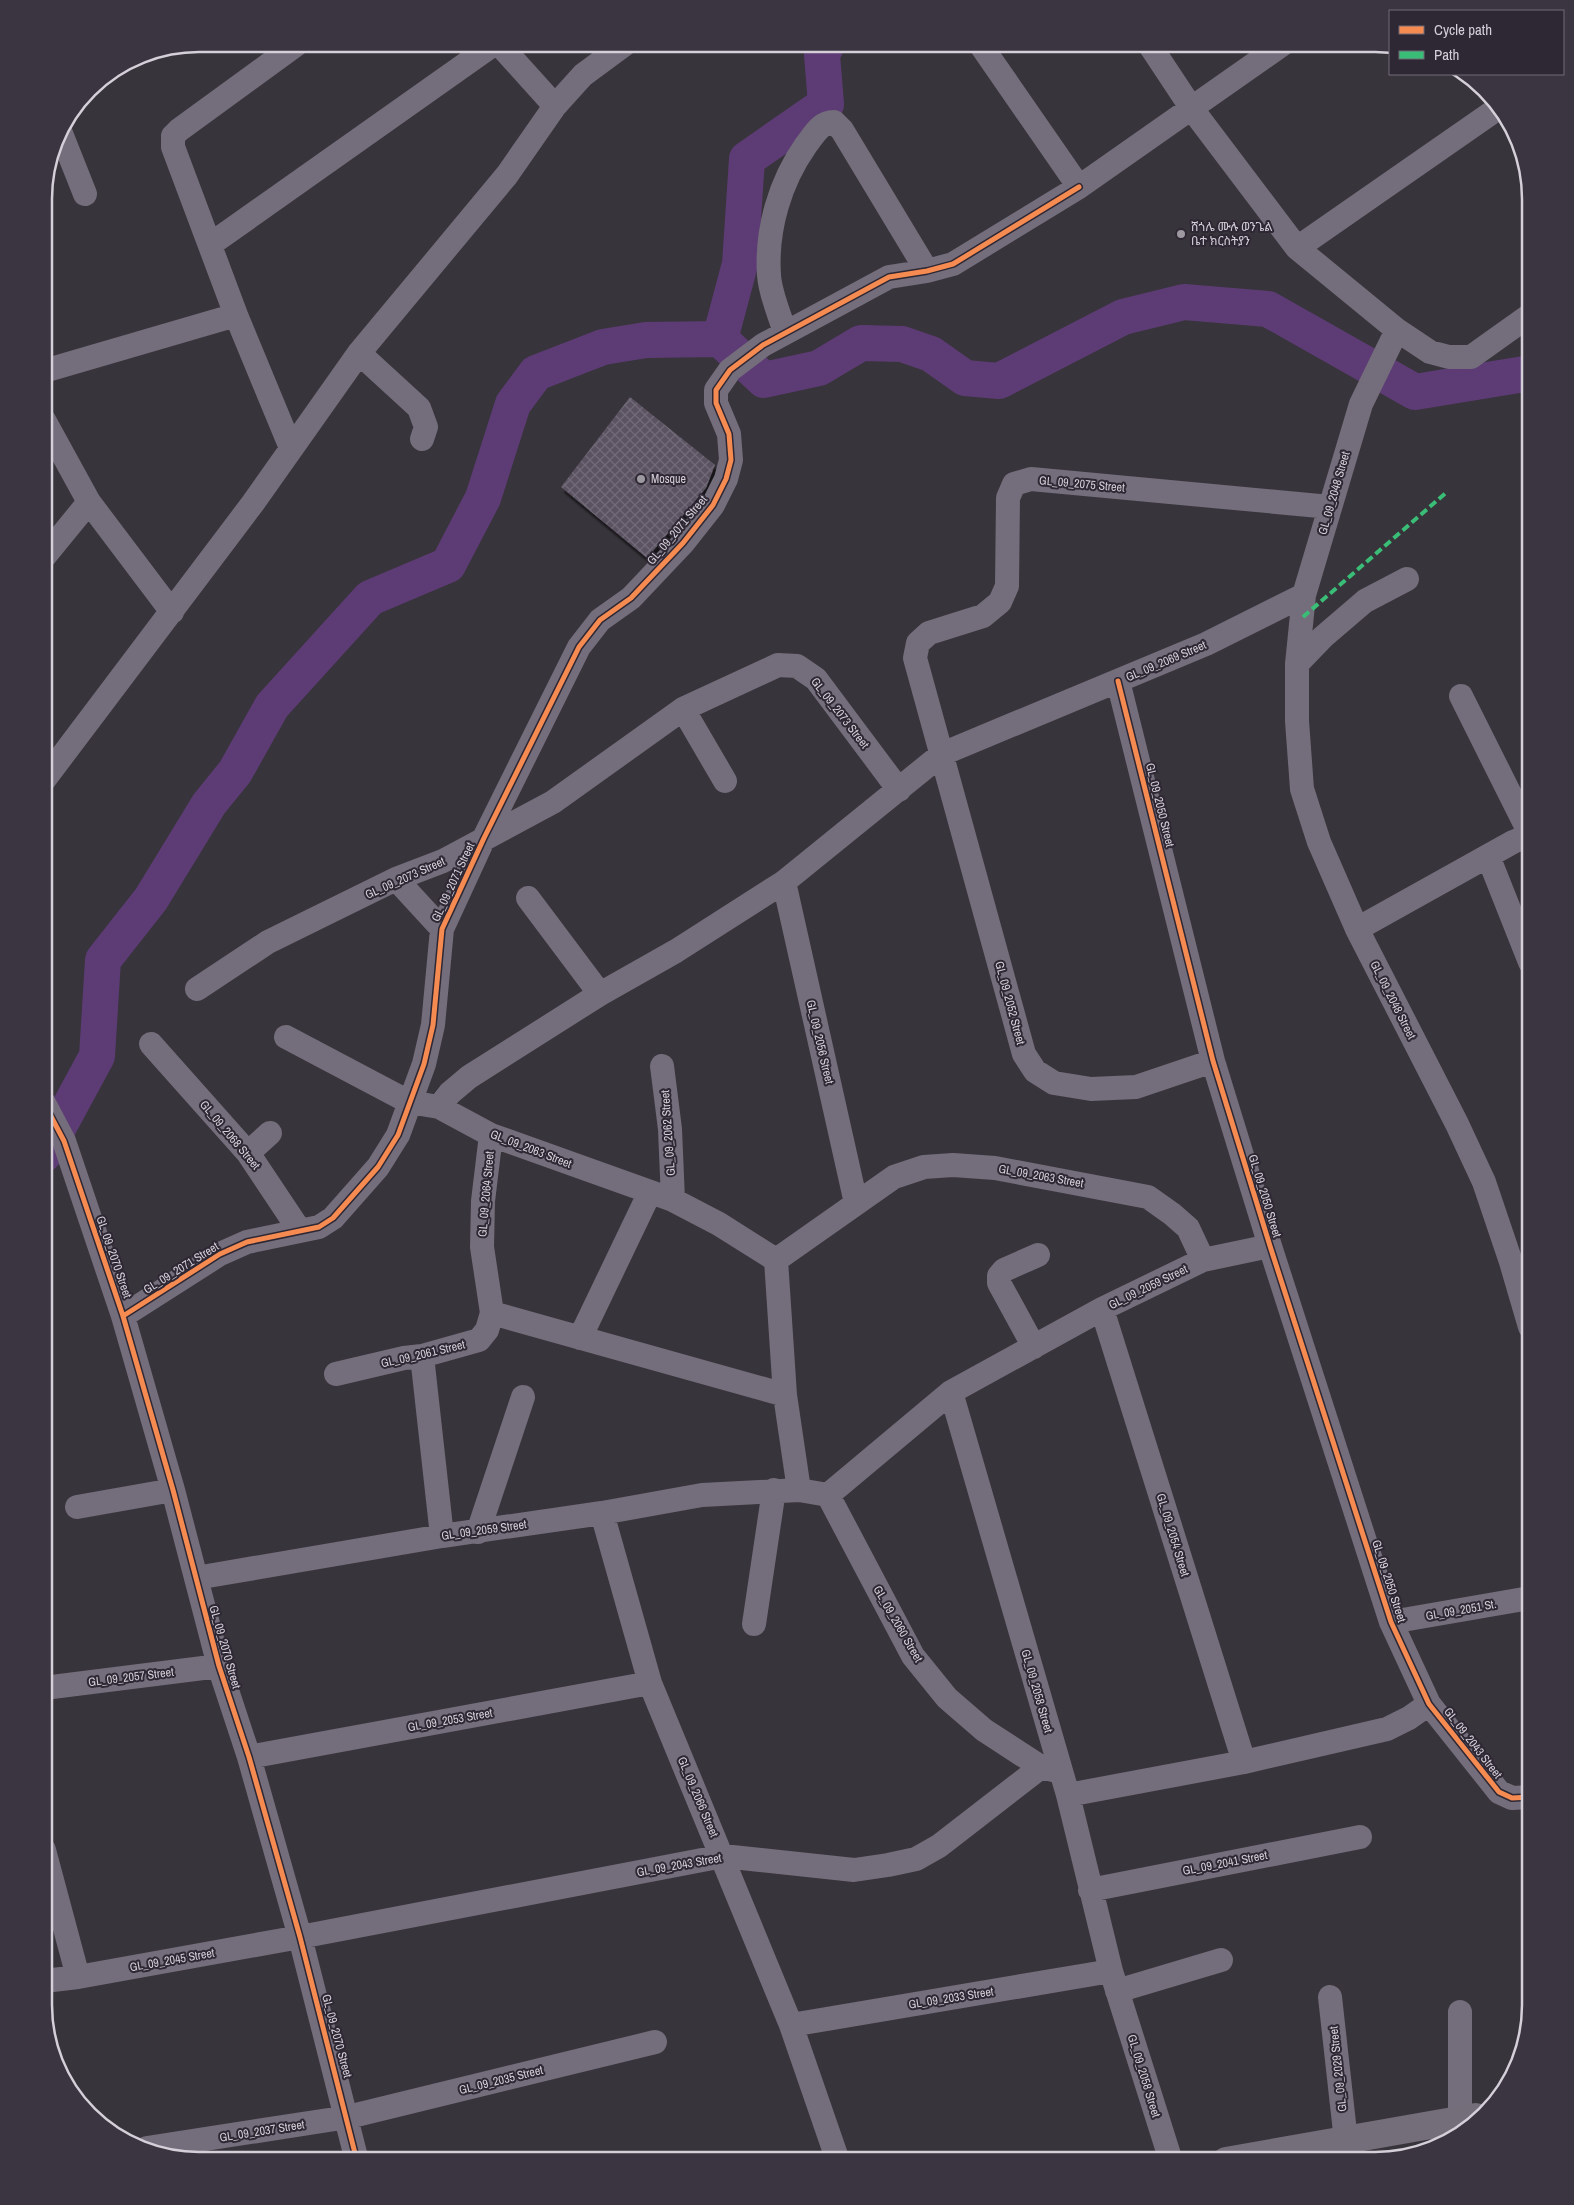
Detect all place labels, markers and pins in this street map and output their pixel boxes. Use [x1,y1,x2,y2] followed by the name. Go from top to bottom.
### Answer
[1191,219,1272,249] place label: ሸጎሌ ሙሉ ወንጌል ቤተ ክርስትያን
[1175,228,1187,240] marker: ሸጎሌ ሙሉ ወንጌል ቤተ ክርስትያን
[651,471,686,487] place label: Mosque
[635,473,647,485] marker: Mosque

